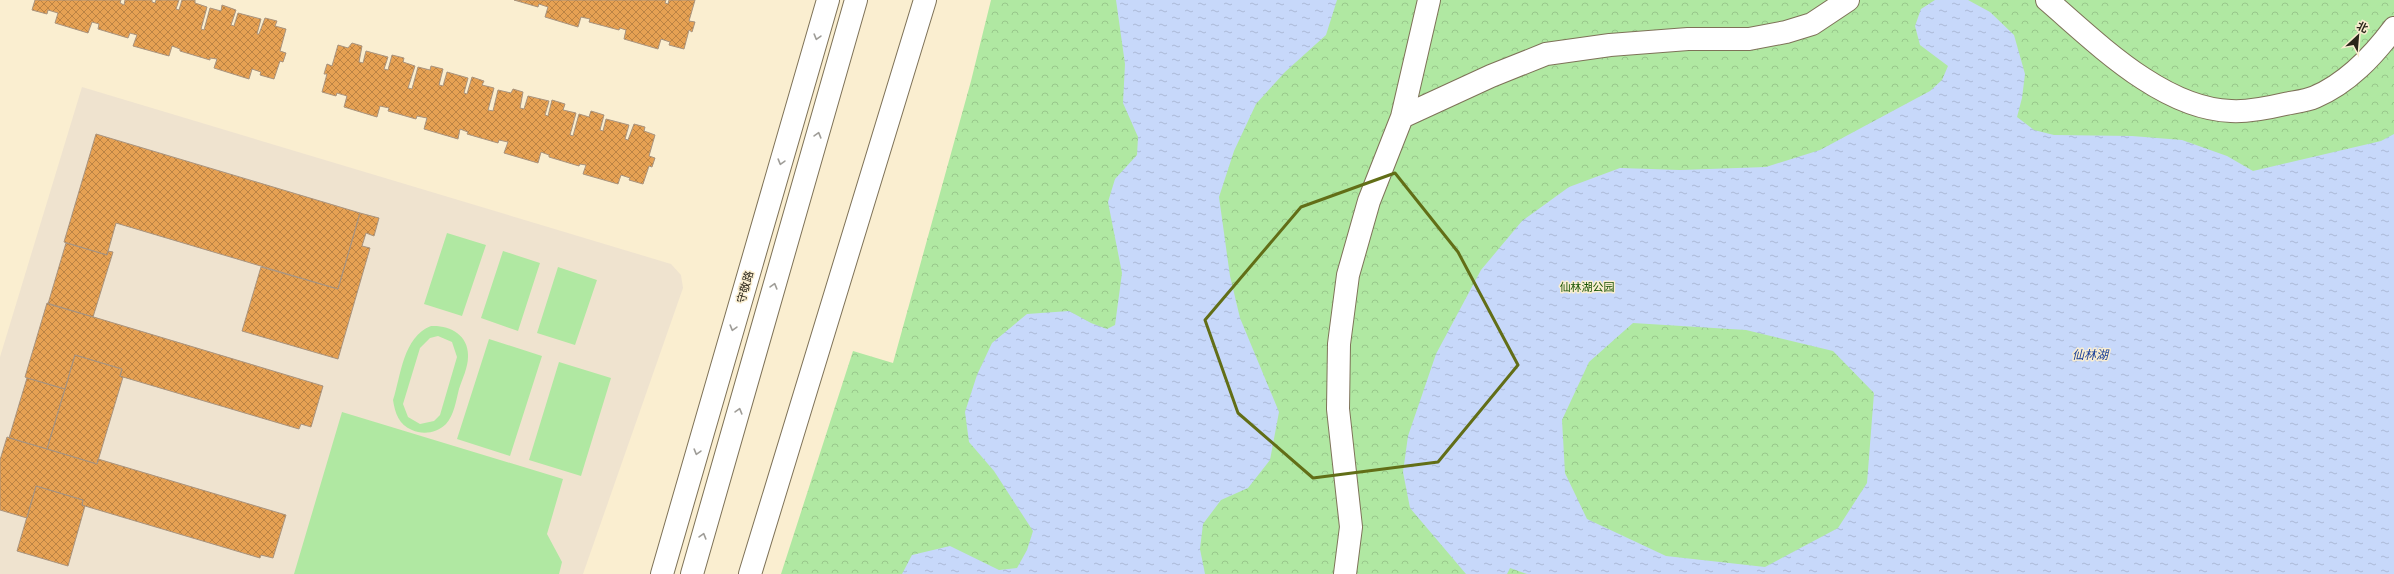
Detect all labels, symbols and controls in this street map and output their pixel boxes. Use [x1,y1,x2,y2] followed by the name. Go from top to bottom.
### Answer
[2338,16,2378,56] north arrow
[2355,19,2370,35] text: 北
[813,34,822,41] one-way arrow
[813,131,822,138] one-way arrow
[777,159,786,166] one-way arrow
[735,269,755,305] street label: 守敬路
[1560,281,1615,293] park label: 仙林湖公园
[769,283,778,290] one-way arrow
[729,324,738,331] one-way arrow
[2072,348,2110,362] water label: 仙林湖
[734,408,743,415] one-way arrow
[693,449,702,456] one-way arrow
[698,533,707,540] one-way arrow

